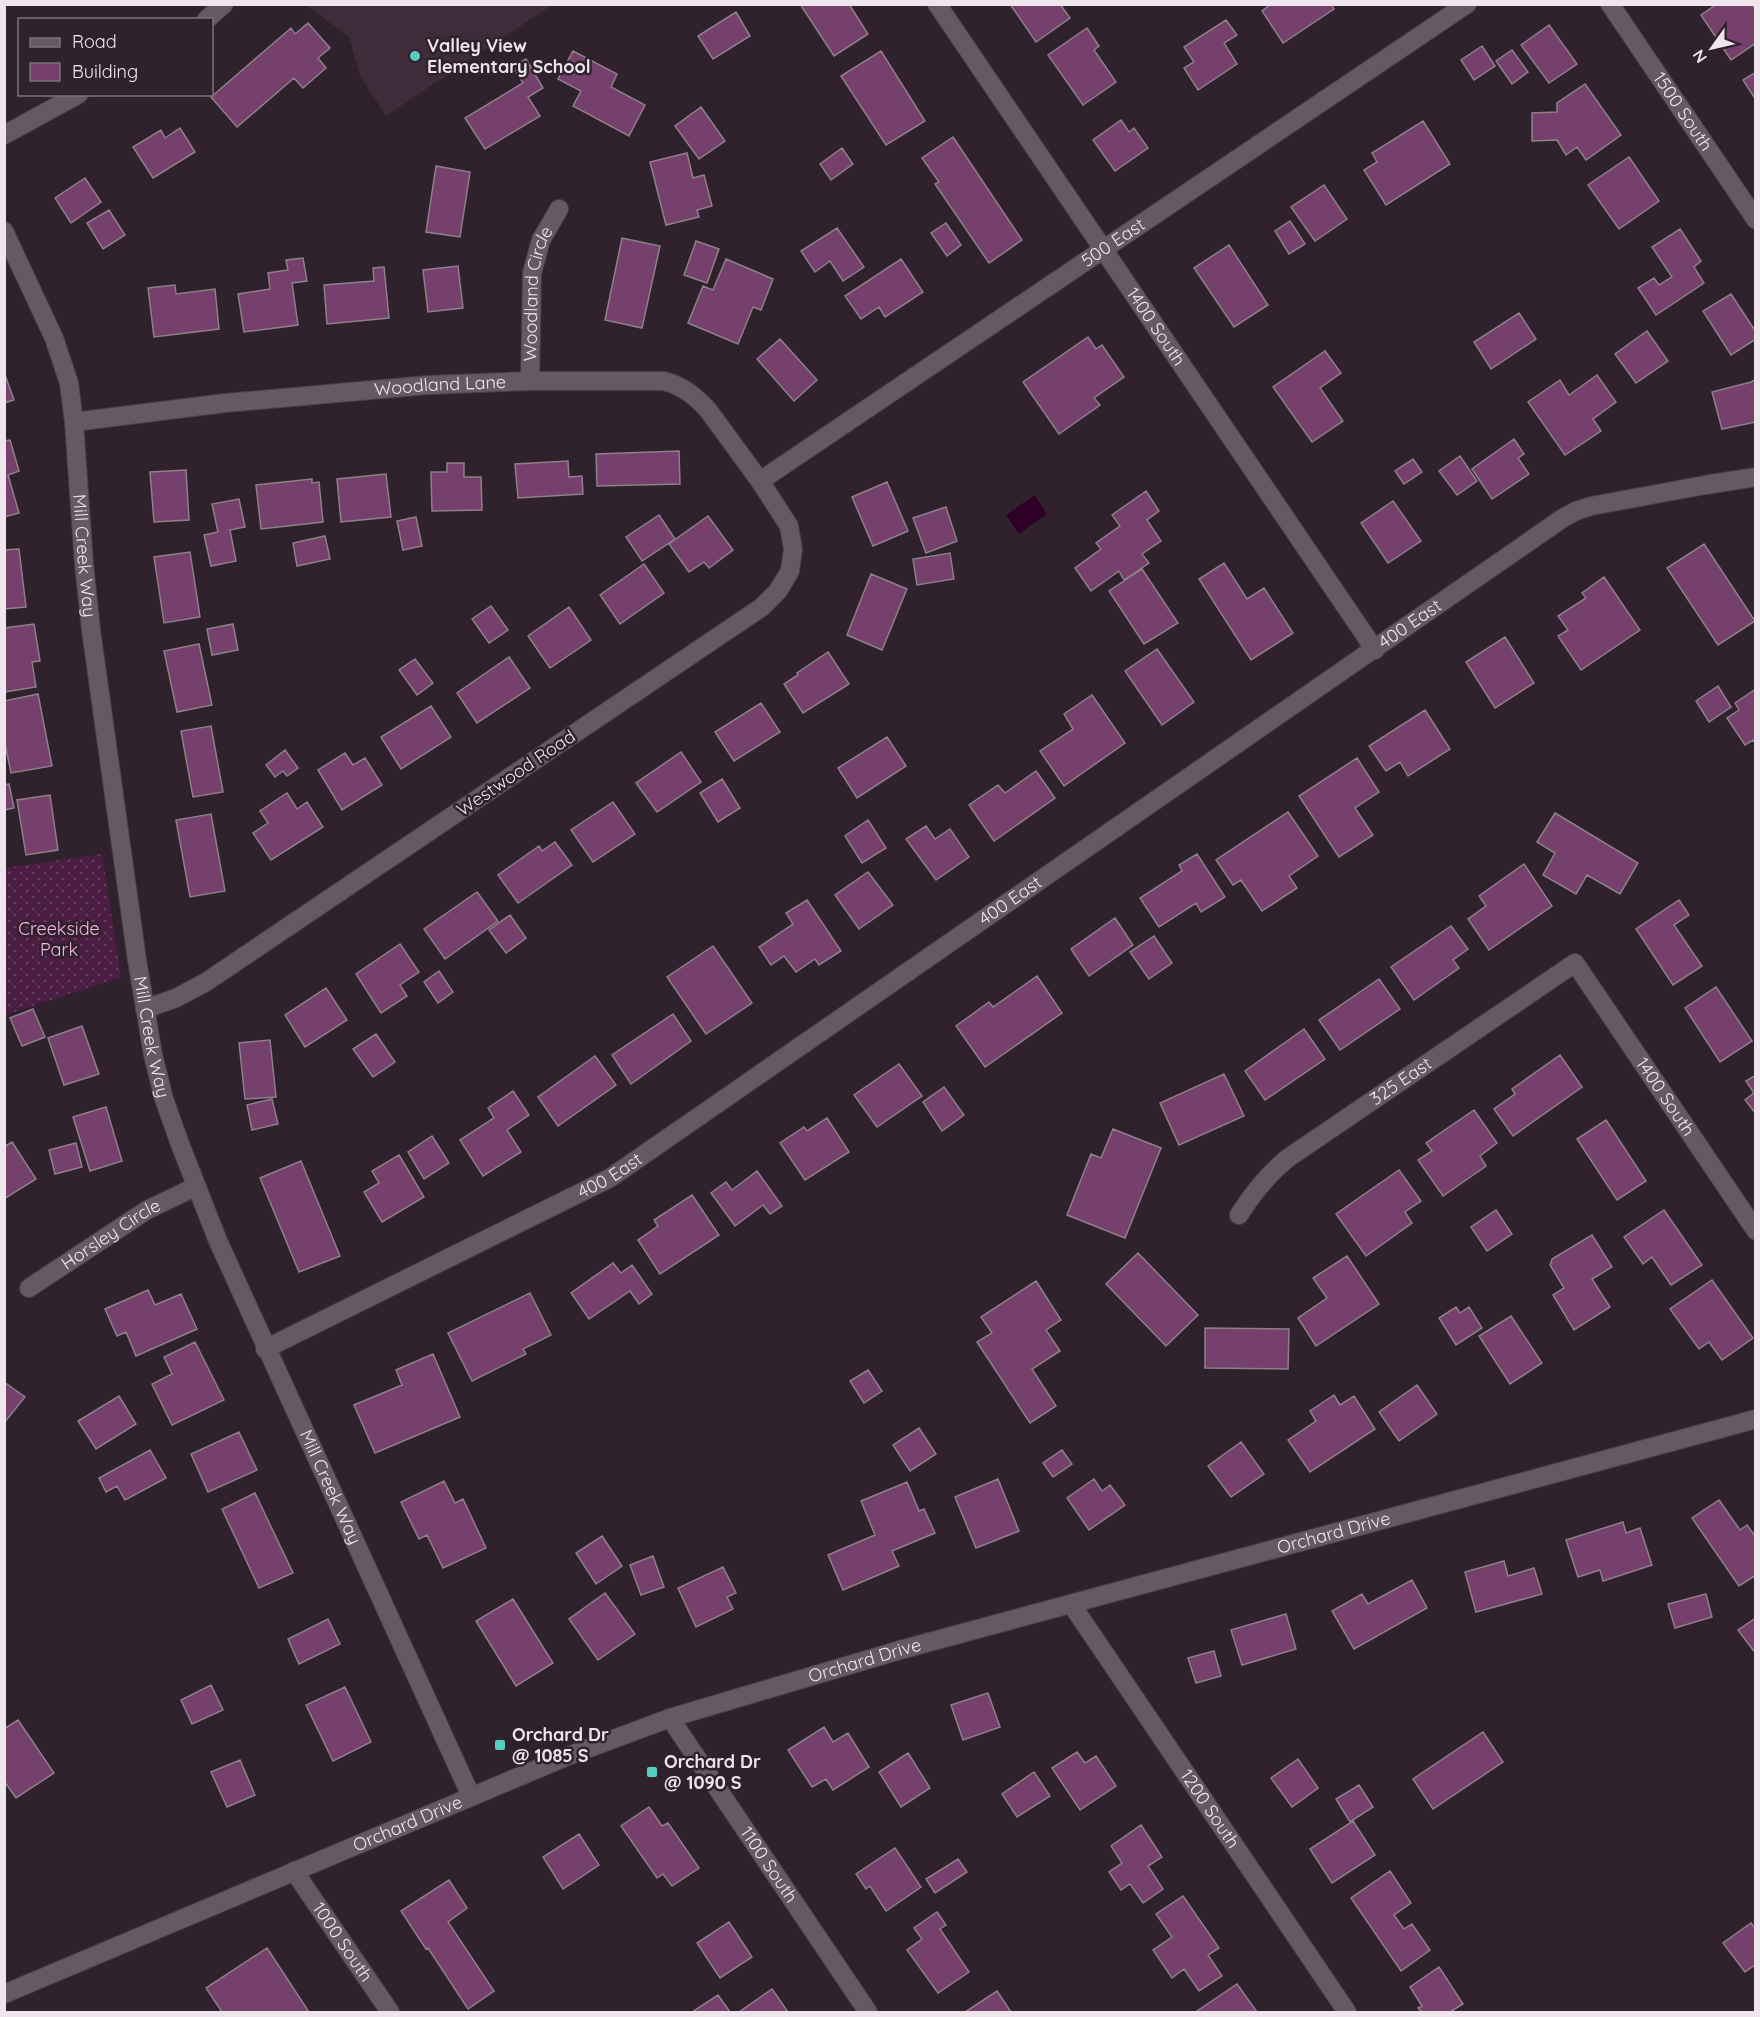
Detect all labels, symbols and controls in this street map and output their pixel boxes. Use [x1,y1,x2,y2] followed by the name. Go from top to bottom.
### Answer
[18,18,213,96] legend
[1682,18,1742,78] north arrow
[72,30,117,53] text: Road
[427,34,591,78] place label: Valley View Elementary School
[1688,46,1711,67] text: N
[408,49,422,63] marker: Valley View Elementary School
[72,60,138,83] text: Building
[1648,68,1718,155] street label: 1500 South
[1077,213,1149,272] street label: 500 East
[518,222,558,362] street label: Woodland Circle
[1122,283,1191,370] street label: 1400 South
[373,370,506,401] street label: Woodland Lane
[68,493,102,618] street label: Mill Creek Way
[1374,594,1446,653] street label: 400 East
[452,724,579,821] street label: Westwood Road
[974,871,1046,930] street label: 400 East
[18,917,100,961] park label: Creekside Park
[129,974,175,1100] street label: Mill Creek Way
[1365,1052,1436,1110] street label: 325 East
[1631,1053,1700,1140] street label: 1400 South
[573,1147,646,1203] street label: 400 East
[57,1193,164,1275] street label: Horsley Circle
[295,1426,367,1548] street label: Mill Creek Way
[1274,1506,1393,1559] street label: Orchard Drive
[805,1633,924,1688] street label: Orchard Drive
[512,1723,609,1767] place label: Orchard Dr @ 1085 S
[493,1738,507,1752] marker: Orchard Dr @ 1085 S
[664,1750,761,1794] place label: Orchard Dr @ 1090 S
[645,1765,659,1779] marker: Orchard Dr @ 1090 S
[1175,1765,1245,1853] street label: 1200 South
[349,1790,466,1857] street label: Orchard Drive
[735,1822,803,1907] street label: 1100 South
[308,1898,378,1986] street label: 1000 South

